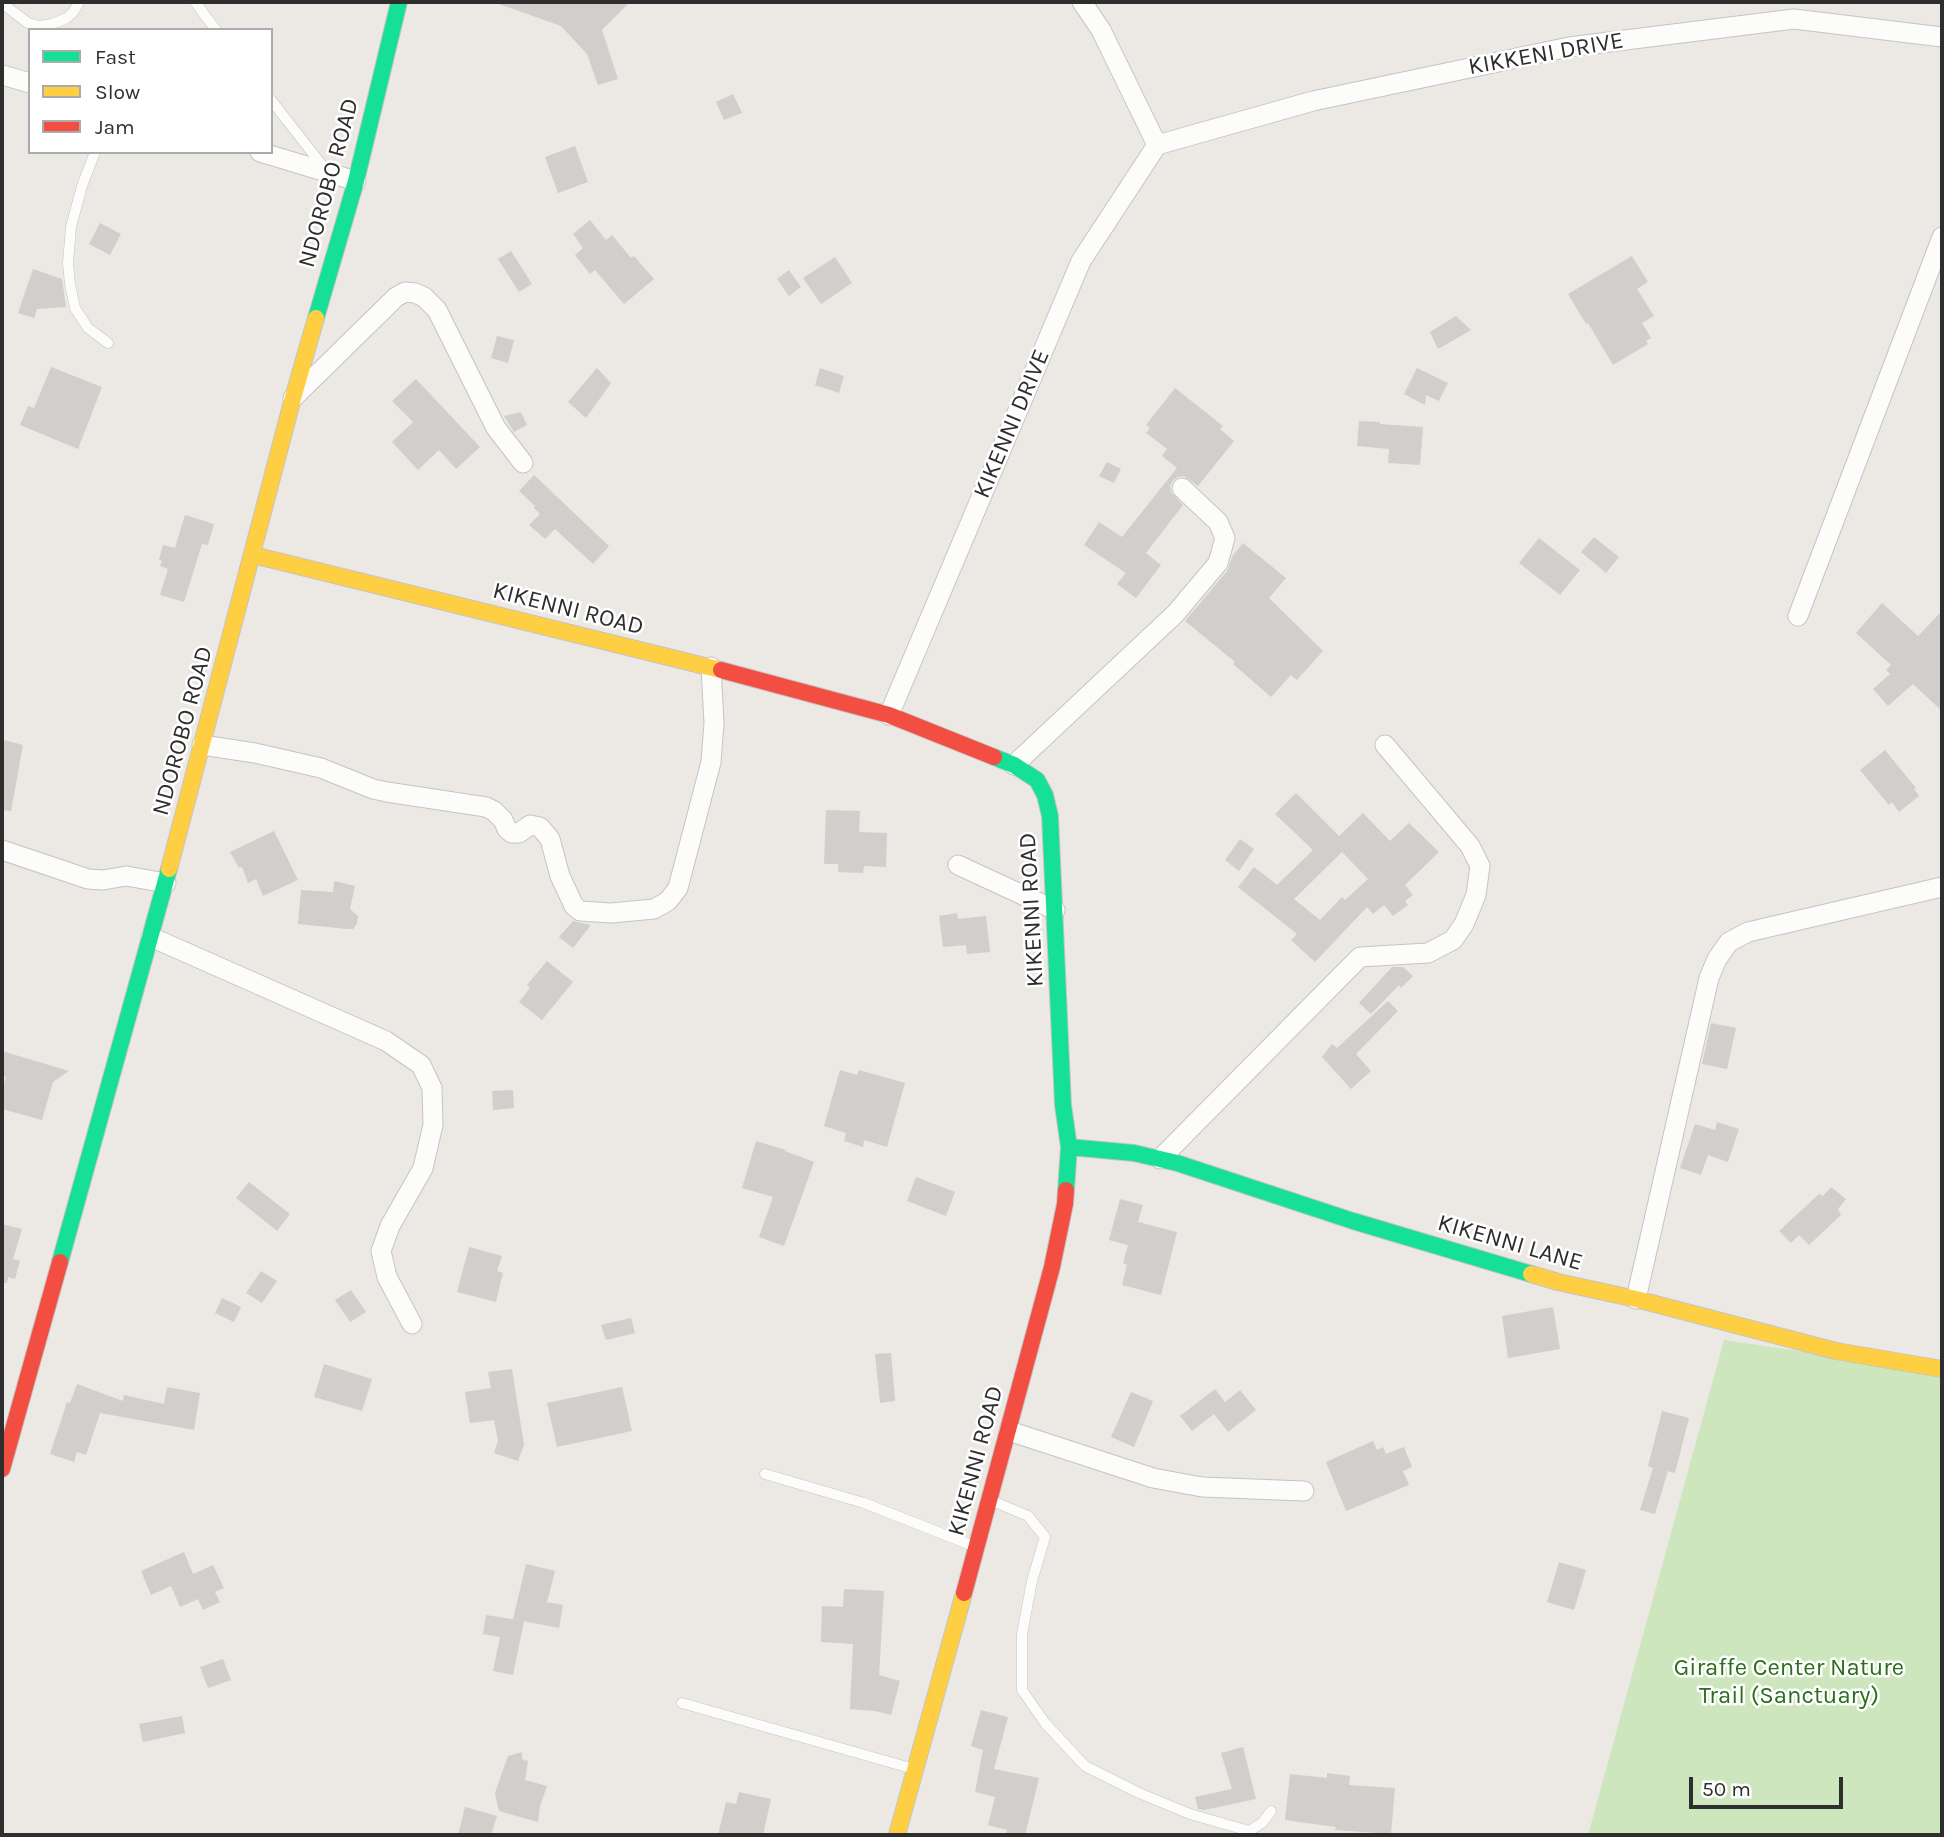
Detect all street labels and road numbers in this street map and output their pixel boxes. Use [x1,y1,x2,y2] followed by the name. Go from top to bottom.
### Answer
[1466,26,1626,82] street label: KIKKENI DRIVE
[293,95,365,271] street label: NDOROBO ROAD
[968,345,1056,503] street label: KIKENNI DRIVE
[490,576,646,642] street label: KIKENNI ROAD
[147,643,219,819] street label: NDOROBO ROAD
[1014,832,1050,988] street label: KIKENNI ROAD
[1434,1209,1586,1277] street label: KIKENNI LANE
[942,1383,1010,1539] street label: KIKENNI ROAD

